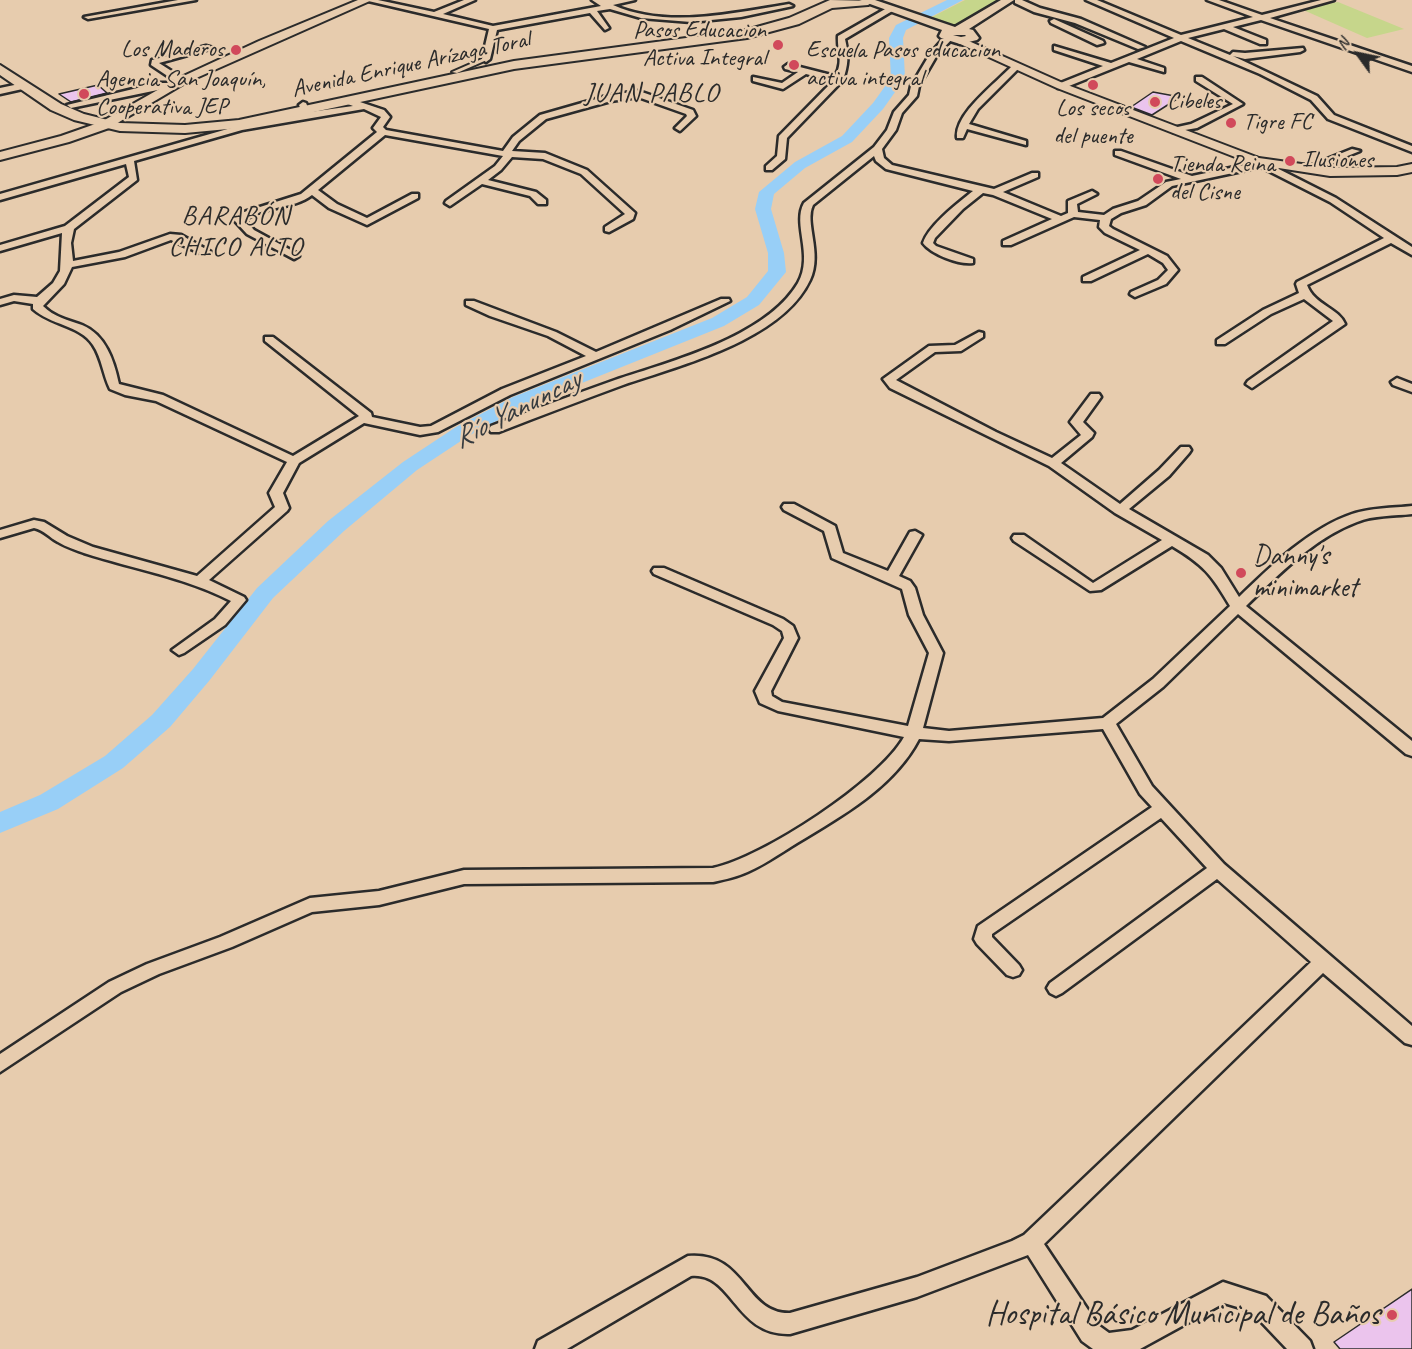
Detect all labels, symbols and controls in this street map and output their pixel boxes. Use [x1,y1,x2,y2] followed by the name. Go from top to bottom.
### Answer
[633,17,766,73] place label: Pasos Educacion Activa Integral
[1328,24,1388,84] north arrow
[289,26,533,104] street label: Avenida Enrique Arízaga Toral
[1332,35,1354,54] text: N
[121,36,224,64] place label: Los Maderos
[806,37,1000,93] place label: Escuela Pasos educacion activa integral
[771,38,785,52] marker: Pasos Educacion Activa Integral
[229,43,243,57] marker: Los Maderos
[787,58,801,72] marker: Escuela Pasos educacion activa integral
[96,66,266,122] place label: Agencia San Joaquín, Cooperativa JEP
[586,78,718,110] district label: JUAN PABLO
[1086,78,1100,92] marker: Los secos del puente
[77,87,91,101] marker: Agencia San Joaquín, Cooperativa JEP
[1167,88,1221,116] place label: Cibeles
[1053,95,1133,151] place label: Los secos del puente
[1148,95,1162,109] marker: Cibeles
[1243,109,1312,137] place label: Tigre FC
[1224,116,1238,130] marker: Tigre FC
[1302,147,1373,175] place label: Ilusiones
[1170,151,1275,207] place label: Tienda Reina del Cisne
[1283,154,1297,168] marker: Ilusiones
[1151,172,1165,186] marker: Tienda Reina del Cisne
[168,201,304,264] district label: BARABÓN CHICO ALTO
[448,363,586,457] water label: Río Yanuncay
[1253,540,1358,606] place label: Danny's minimarket
[1234,566,1248,580] marker: Danny's minimarket
[986,1295,1380,1335] place label: Hospital Básico Municipal de Baños
[1385,1308,1399,1322] marker: Hospital Básico Municipal de Baños

